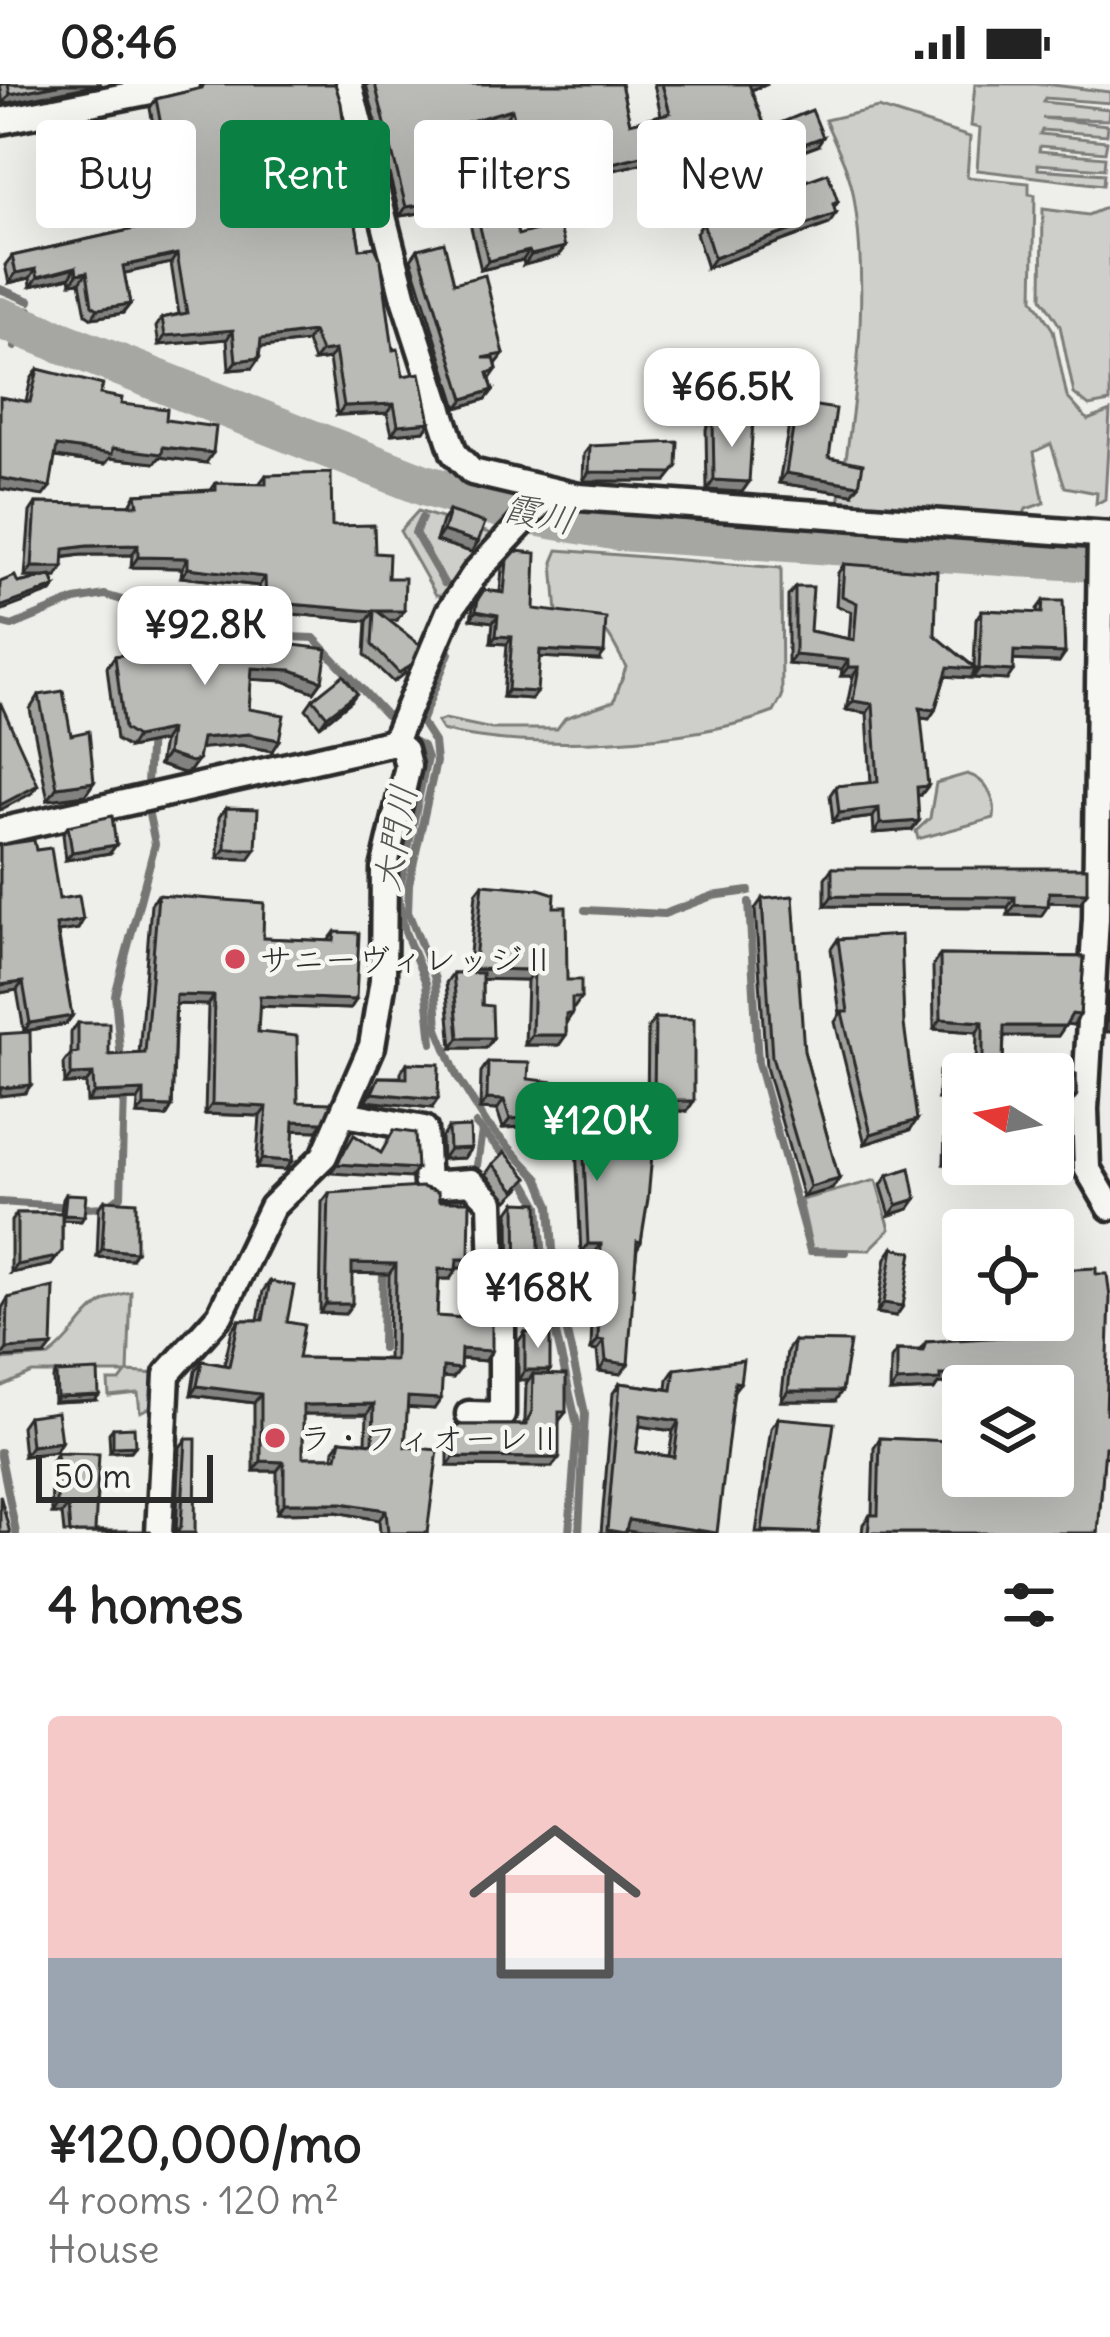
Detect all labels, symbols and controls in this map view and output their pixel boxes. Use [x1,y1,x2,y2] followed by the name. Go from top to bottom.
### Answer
[60,14,178,70] text: 08:46
[36,120,196,228] chip: Buy
[220,120,390,228] chip: Rent
[414,120,613,228] chip: Filters
[637,120,806,228] chip: New
[634,348,830,450] pin: ¥66.5K
[671,362,793,411] text: ¥66.5K
[499,485,579,543] water label: 霞川
[107,586,303,688] pin: ¥92.8K
[144,600,266,649] text: ¥92.8K
[363,781,427,895] water label: 大門川
[259,938,555,980] place label: サニーヴィレッジⅡ
[222,946,248,972] marker: サニーヴィレッジⅡ
[942,1053,1074,1185] north arrow
[942,1053,1074,1497] map controls
[513,1082,681,1184] pin: ¥120K
[542,1096,652,1145] text: ¥120K
[942,1209,1074,1341] button: locate
[454,1249,622,1351] pin: ¥168K
[484,1263,592,1312] text: ¥168K
[942,1365,1074,1497] button: layers
[299,1417,562,1459] place label: ラ・フィオーレⅡ
[262,1425,288,1451] marker: ラ・フィオーレⅡ
[36,1449,213,1502] scale bar
[54,1455,131,1497] text: 50 m
[996,1572,1062,1638] icon: filters
[48,1573,243,1637] text: 4 homes
[447,1794,663,2010] icon: home
[48,2112,362,2176] text: ¥120,000/mo
[48,2176,339,2225] text: 4 rooms · 120 m²
[48,2225,159,2274] text: House

